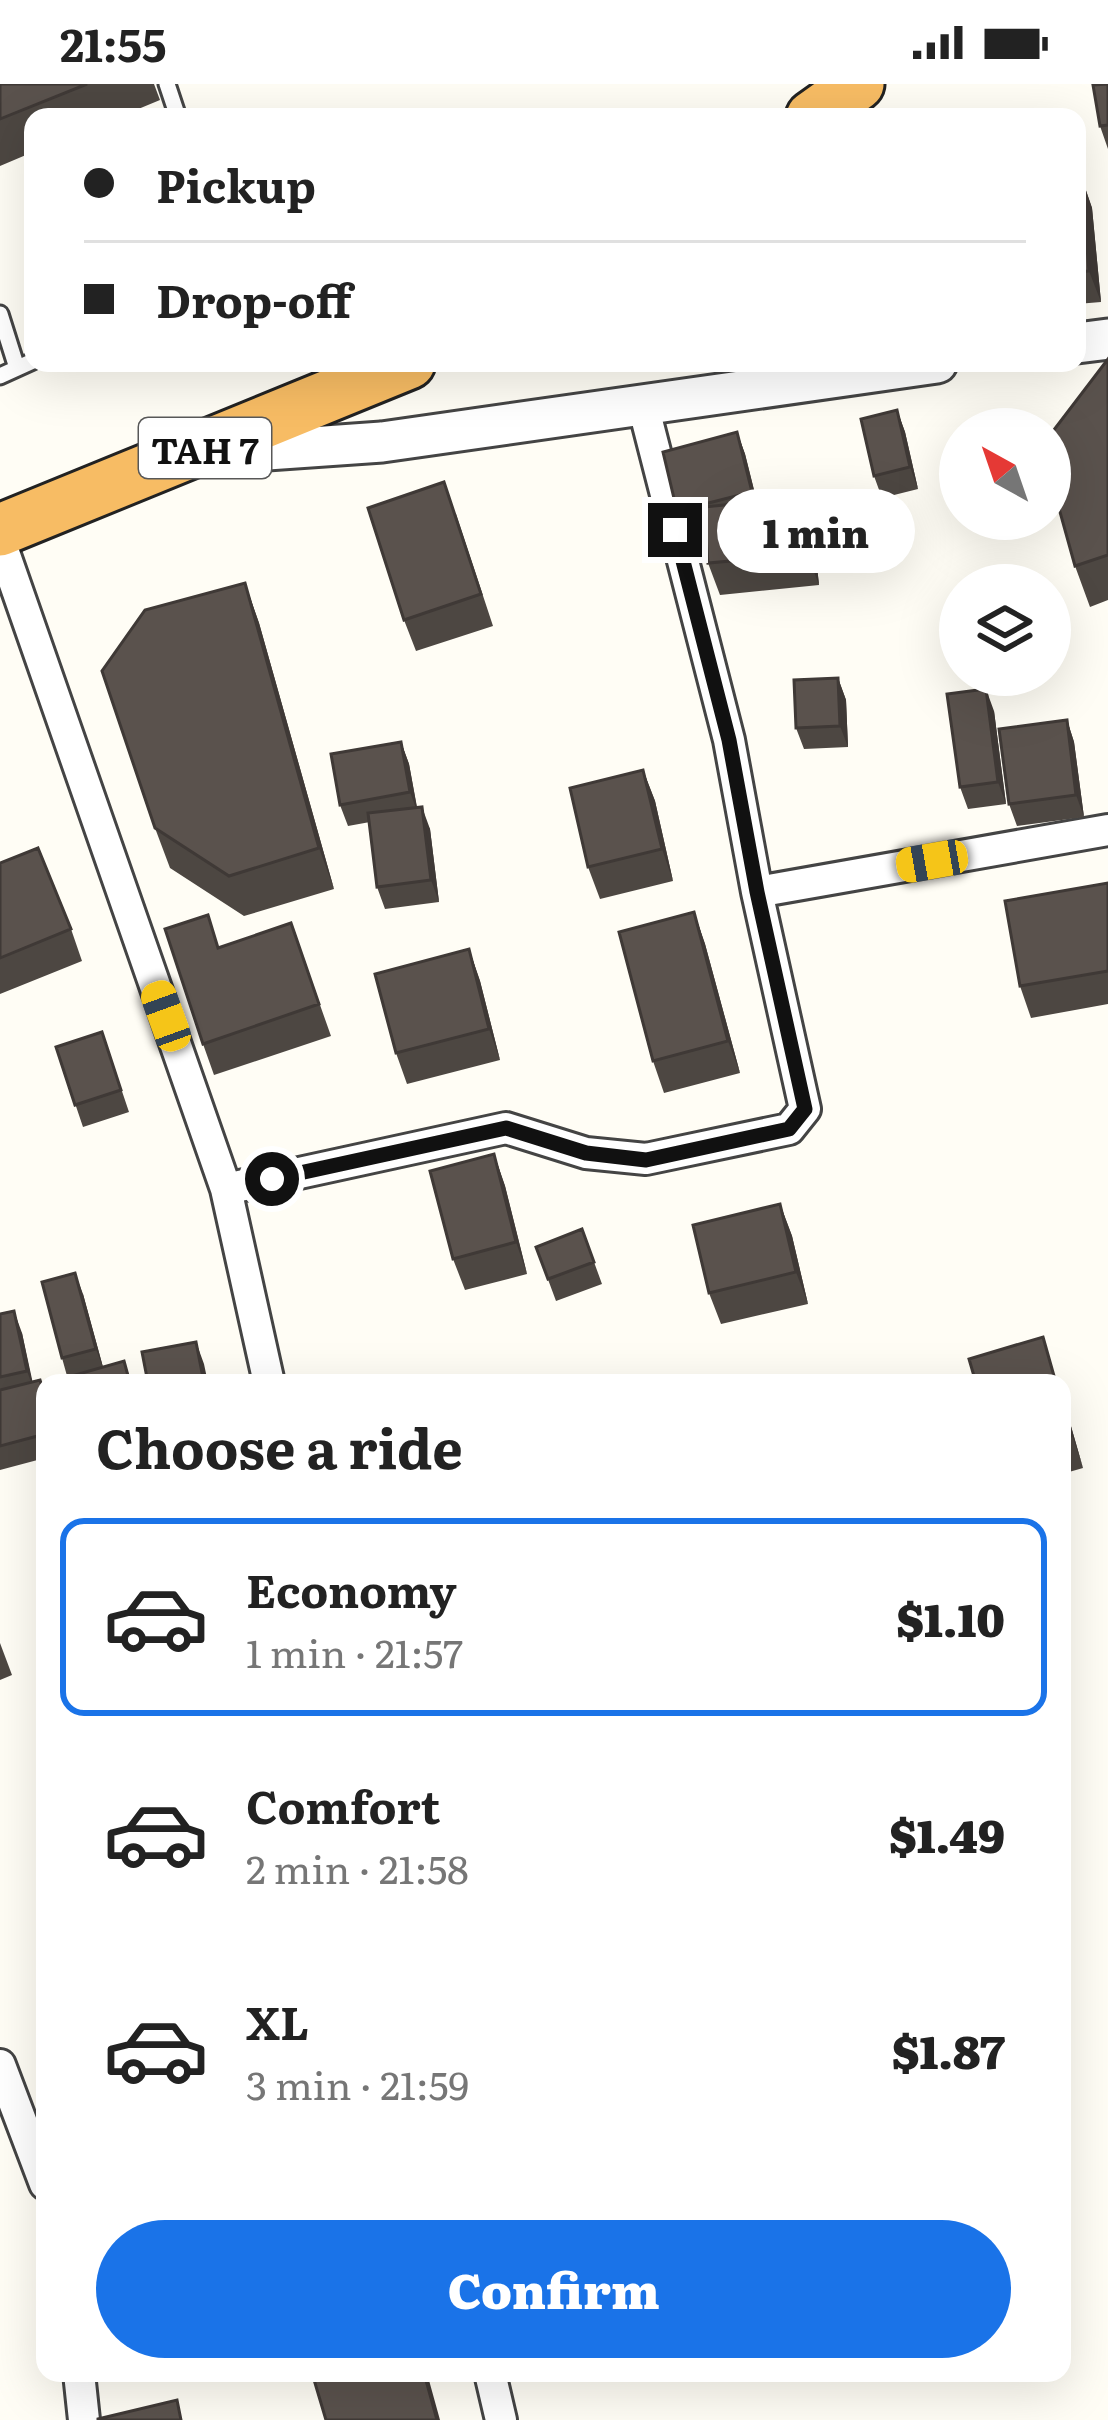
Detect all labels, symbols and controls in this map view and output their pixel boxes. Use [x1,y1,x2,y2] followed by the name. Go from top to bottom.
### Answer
[60,9,167,76] text: 21:55
[156,150,316,217] text: Pickup
[156,265,352,332] text: Drop-off
[939,408,1071,540] north arrow
[939,408,1071,696] map controls
[139,418,271,478] road number: TAH 7
[717,488,915,572] callout: 1 min
[763,502,869,560] text: 1 min
[648,503,702,557] route end
[939,564,1071,696] button: layers
[893,837,971,885] car
[137,976,195,1056] car
[245,1152,299,1206] route start
[96,1405,463,1486] text: Choose a ride
[246,1555,457,1622] text: Economy
[102,1563,210,1671] icon: car
[896,1584,1005,1651] text: $1.10
[246,1622,463,1680] text: 1 min · 21:57
[246,1771,440,1838] text: Comfort
[102,1779,210,1887] icon: car
[889,1800,1005,1867] text: $1.49
[246,1838,469,1896] text: 2 min · 21:58
[246,1987,309,2054] text: XL
[102,1995,210,2103] icon: car
[892,2016,1005,2083] text: $1.87
[246,2054,469,2112] text: 3 min · 21:59
[96,2220,1011,2358] button: Confirm

